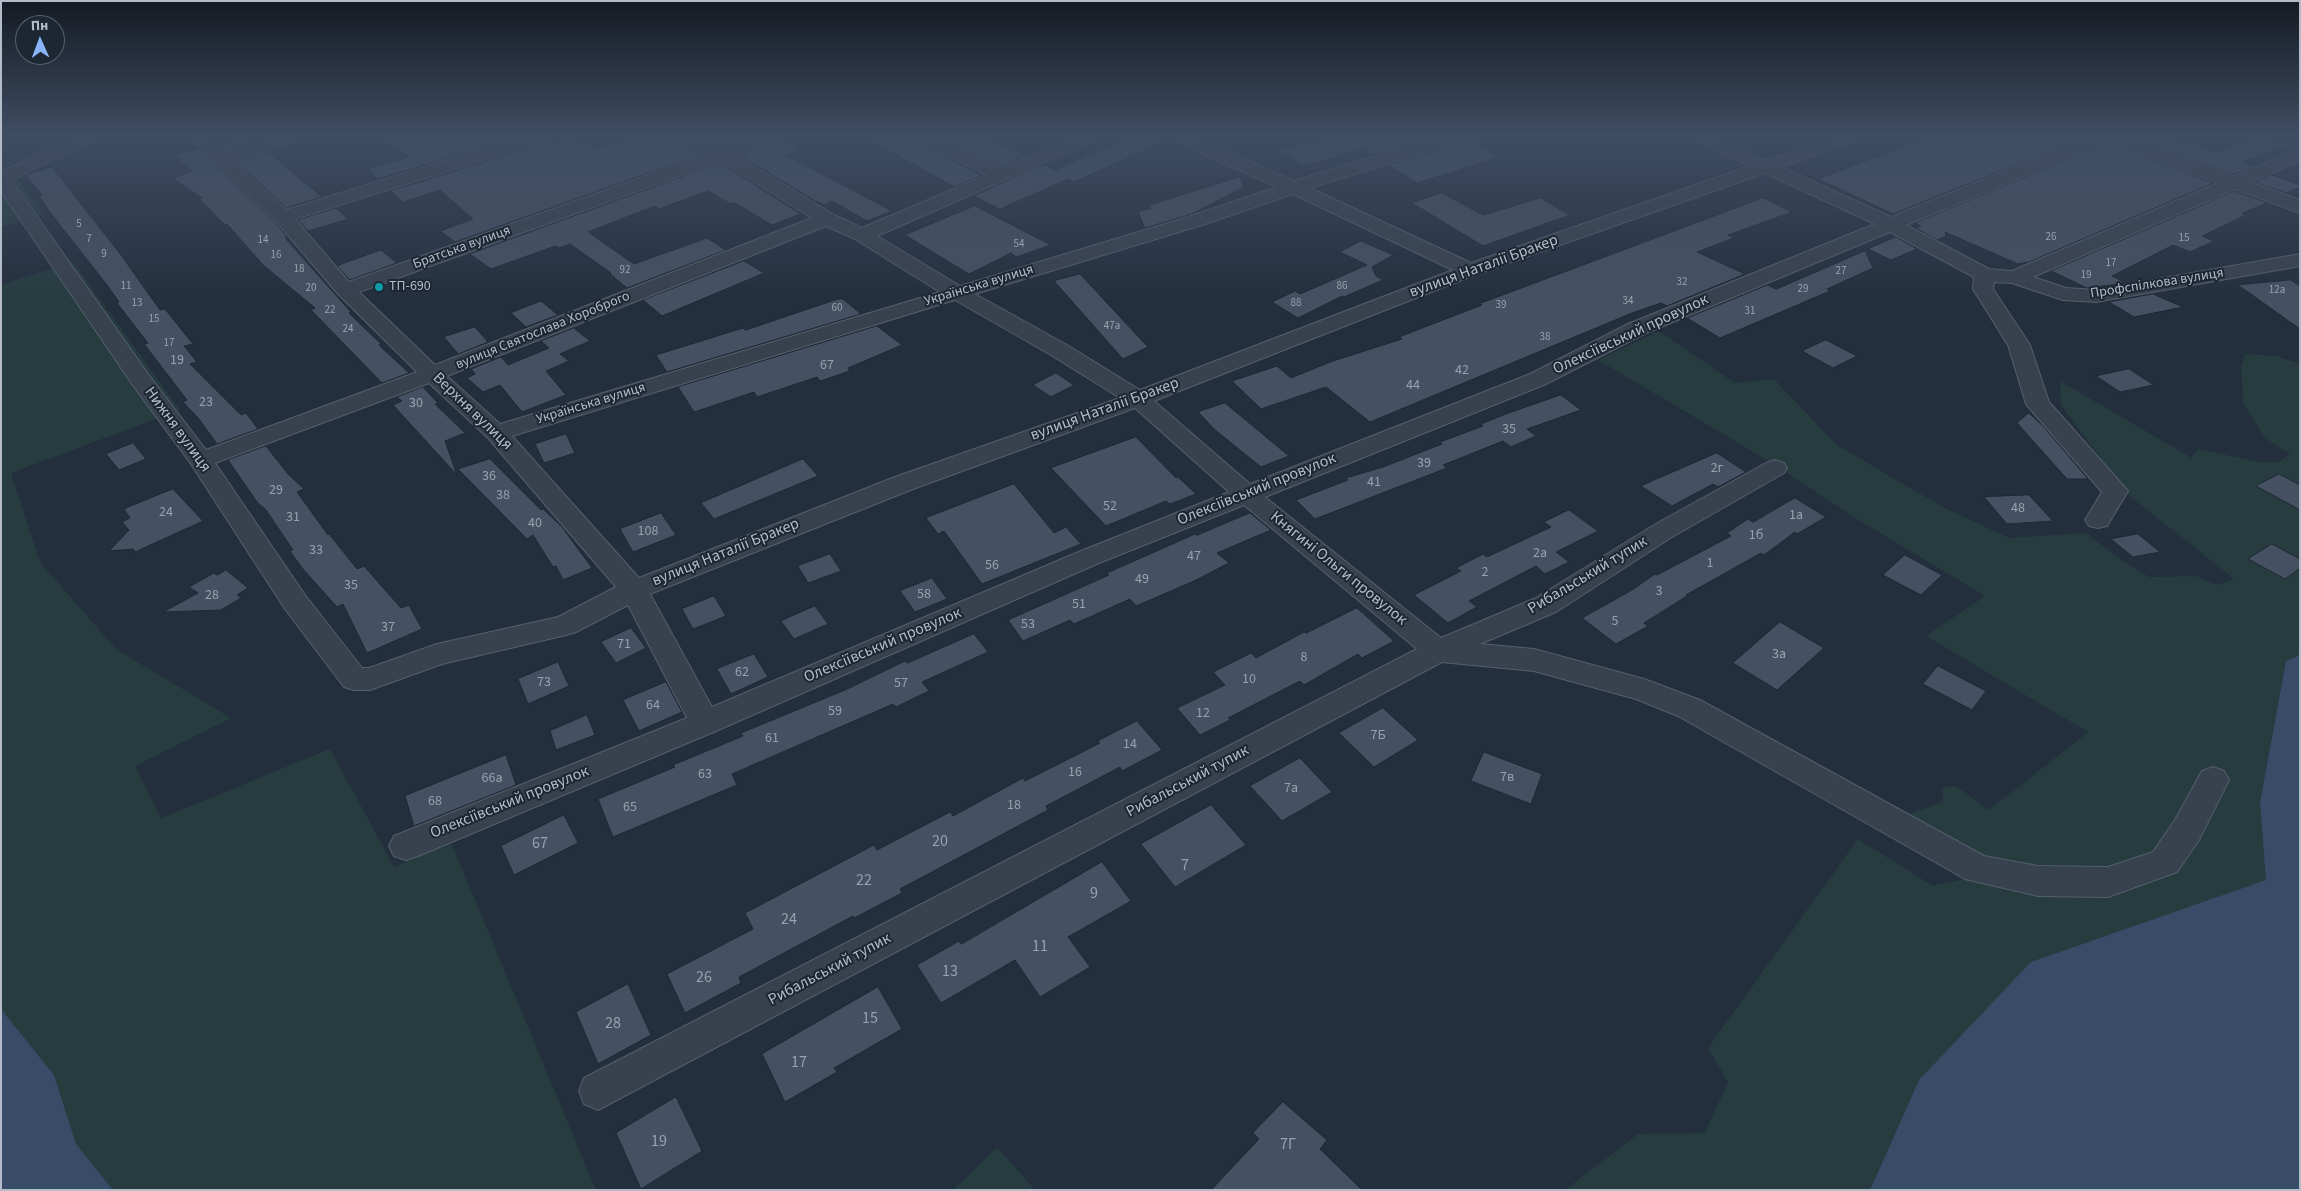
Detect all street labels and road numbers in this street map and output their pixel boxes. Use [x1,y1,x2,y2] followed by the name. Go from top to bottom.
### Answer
[411,223,513,273] street label: Братська вулиця
[1407,231,1561,303] street label: вулиця Наталії Бракер
[922,261,1036,311] street label: Українська вулиця
[2089,265,2225,303] street label: Профспілкова вулиця
[453,288,633,374] street label: вулиця Святослава Хороброго
[1550,291,1712,379] street label: Олексіївський провулок
[428,369,516,455] street label: Верхня вулиця
[1028,374,1182,446] street label: вулиця Наталії Бракер
[534,379,648,429] street label: Українська вулиця
[140,383,214,477] street label: Нижня вулиця
[1175,449,1339,531] street label: Олексіївський провулок
[1266,508,1410,630] street label: Княгині Ольги провулок
[650,515,802,591] street label: вулиця Наталії Бракер
[1525,533,1651,619] street label: Рибальський тупик
[801,604,965,688] street label: Олексіївський провулок
[1123,742,1253,822] street label: Рибальський тупик
[428,762,592,844] street label: Олексіївський провулок
[765,930,895,1010] street label: Рибальський тупик

